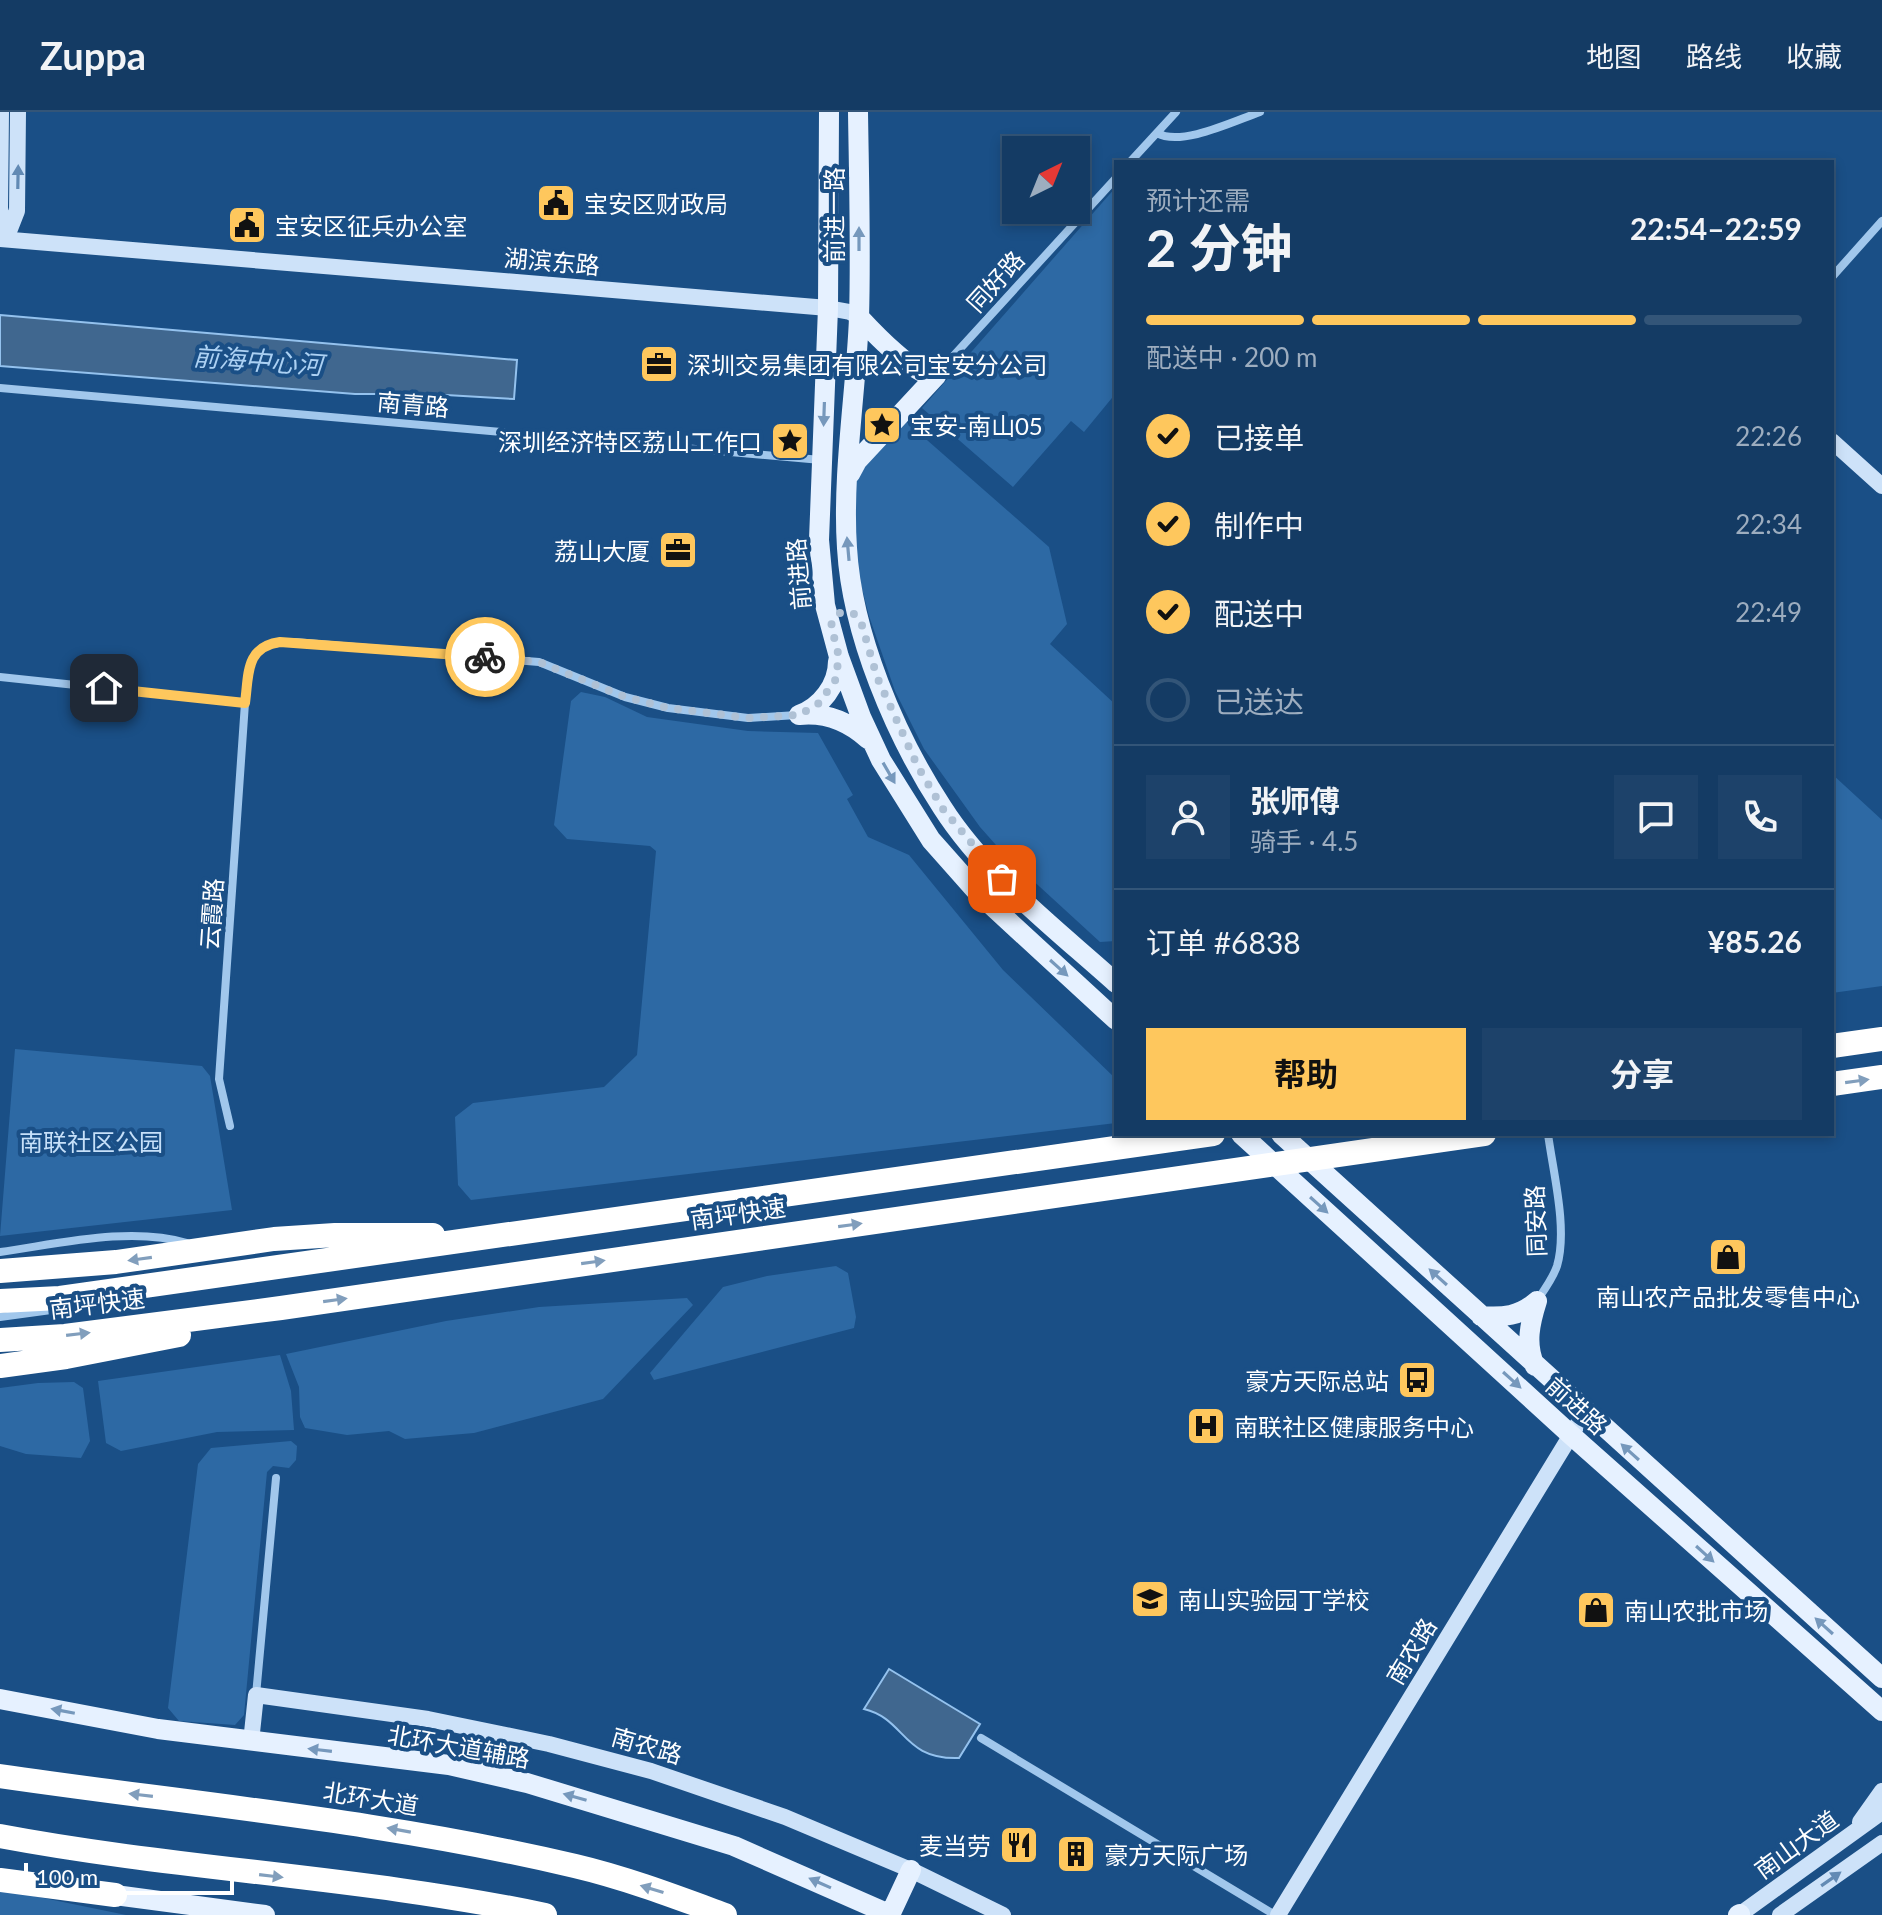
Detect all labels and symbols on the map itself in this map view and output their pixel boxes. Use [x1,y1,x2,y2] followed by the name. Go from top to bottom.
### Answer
[1002,136,1090,224] north arrow
[11,164,24,189] one-way arrow
[819,167,848,263] street label: 前进一路
[535,182,577,224] public building icon: 宝安区财政局
[584,189,728,218] place label: 宝安区财政局
[226,204,268,246] public building icon: 宝安区征兵办公室
[275,211,467,240] place label: 宝安区征兵办公室
[853,226,865,251] one-way arrow
[503,242,601,280] street label: 湖滨东路
[960,245,1030,317] street label: 同好路
[192,340,329,381] water label: 前海中心河
[638,343,680,385] office icon: 深圳交易集团有限公司宝安分公司
[687,350,1047,379] place label: 深圳交易集团有限公司宝安分公司
[376,386,450,422] street label: 南青路
[817,402,830,427] one-way arrow
[861,404,903,446] place icon: 宝安-南山05
[910,411,1043,440] place label: 宝安-南山05
[769,420,811,462] place icon: 深圳经济特区荔山工作口
[498,427,762,456] place label: 深圳经济特区荔山工作口
[657,529,699,571] office icon: 荔山大厦
[554,536,650,565] place label: 荔山大厦
[841,536,854,561] one-way arrow
[780,537,816,611] street label: 前进路
[445,617,525,697] courier
[70,654,138,722] pin
[882,762,896,784] one-way arrow
[968,845,1036,913] pin
[194,877,228,951] street label: 云霞路
[1049,958,1068,976] one-way arrow
[1845,1074,1870,1087] one-way arrow
[19,1127,163,1156] park label: 南联社区公园
[1519,1185,1551,1257] street label: 同安路
[688,1192,788,1234] street label: 南坪快速
[1310,1196,1329,1214] one-way arrow
[838,1218,863,1231] one-way arrow
[1707,1236,1749,1278] shop icon: 南山农产品批发零售中心
[127,1253,152,1266] one-way arrow
[581,1255,606,1268] one-way arrow
[1429,1269,1448,1287] one-way arrow
[1596,1282,1860,1311] place label: 南山农产品批发零售中心
[48,1283,146,1323] street label: 南坪快速
[323,1293,348,1306] one-way arrow
[66,1327,91,1340] one-way arrow
[1396,1359,1438,1401] bus stop icon: 豪方天际总站
[1245,1366,1389,1395] place label: 豪方天际总站
[1541,1370,1613,1440] street label: 前进路
[1502,1371,1521,1389] one-way arrow
[1185,1405,1227,1447] hospital icon: 南联社区健康服务中心
[1234,1412,1474,1441] place label: 南联社区健康服务中心
[1621,1444,1640,1462] one-way arrow
[1695,1545,1715,1562] one-way arrow
[1129,1578,1171,1620] school or university icon: 南山实验园丁学校
[1178,1585,1370,1614] place label: 南山实验园丁学校
[1575,1589,1617,1631] shop icon: 南山农批市场
[1624,1596,1768,1625] place label: 南山农批市场
[1380,1613,1442,1689] street label: 南农路
[1814,1617,1834,1635] one-way arrow
[50,1704,75,1716] one-way arrow
[386,1719,532,1773] street label: 北环大道辅路
[608,1721,686,1769] street label: 南农路
[307,1743,332,1756] one-way arrow
[321,1776,421,1820] street label: 北环大道
[128,1788,153,1801] one-way arrow
[562,1790,586,1803] one-way arrow
[1749,1804,1843,1884] street label: 南山大道
[386,1824,411,1836] one-way arrow
[998,1824,1040,1866] restaurant icon: 麦当劳
[919,1831,991,1860] place label: 麦当劳
[1055,1833,1097,1875] building icon: 豪方天际广场
[1104,1840,1248,1869] place label: 豪方天际广场
[24,1859,234,1895] scale bar
[259,1869,284,1882] one-way arrow
[1821,1872,1842,1887] one-way arrow
[808,1877,831,1890] one-way arrow
[639,1882,663,1895] one-way arrow

